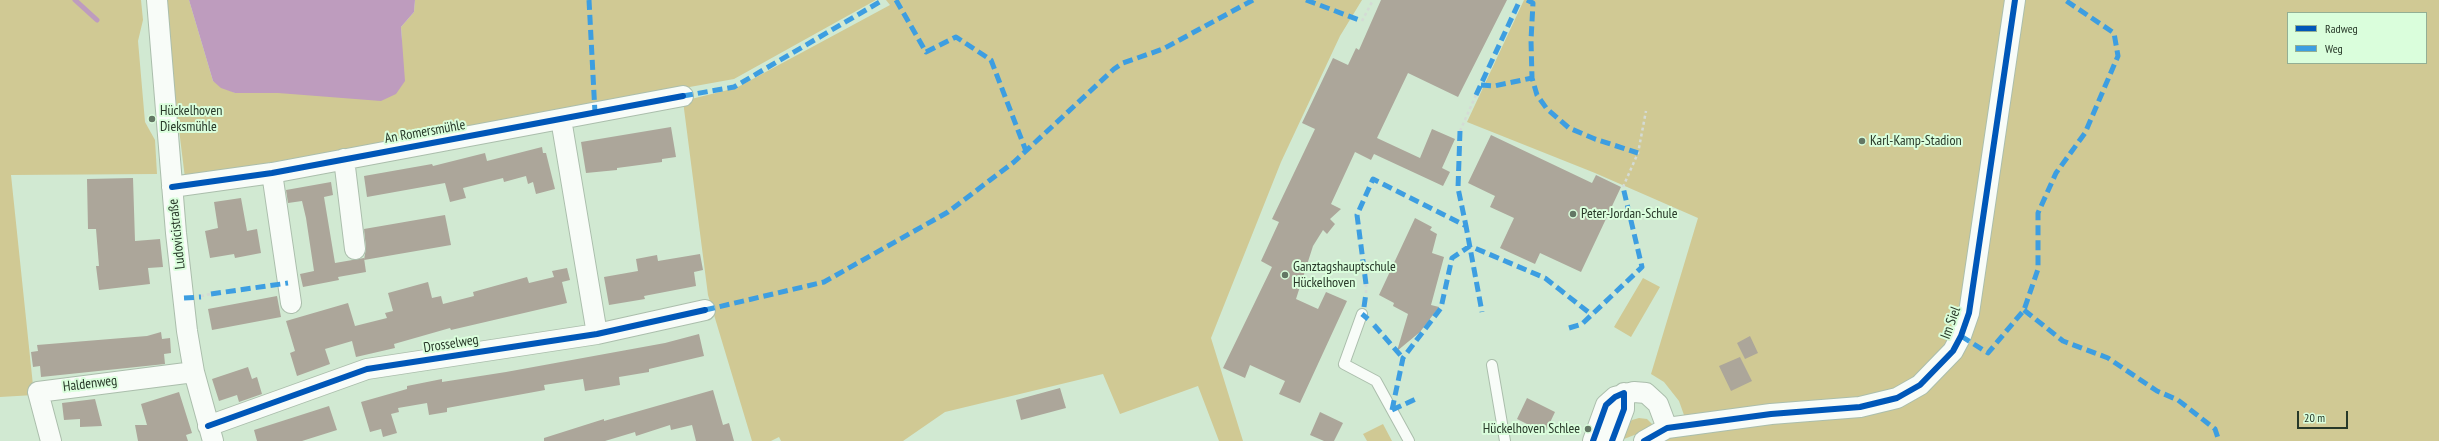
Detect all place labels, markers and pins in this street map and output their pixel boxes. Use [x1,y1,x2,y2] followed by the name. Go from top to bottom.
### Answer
[160,103,222,136] place label: Hückelhoven Dieksmühle
[147,114,157,124] marker: Hückelhoven Dieksmühle
[1870,133,1962,149] place label: Karl-Kamp-Stadion
[1857,136,1867,146] marker: Karl-Kamp-Stadion
[1581,206,1678,222] place label: Peter-Jordan-Schule
[1568,209,1578,219] marker: Peter-Jordan-Schule
[1293,259,1396,292] place label: Ganztagshauptschule Hückelhoven
[1280,270,1290,280] marker: Ganztagshauptschule Hückelhoven
[1483,421,1580,437] place label: Hückelhoven Schlee
[1583,424,1593,434] marker: Hückelhoven Schlee

